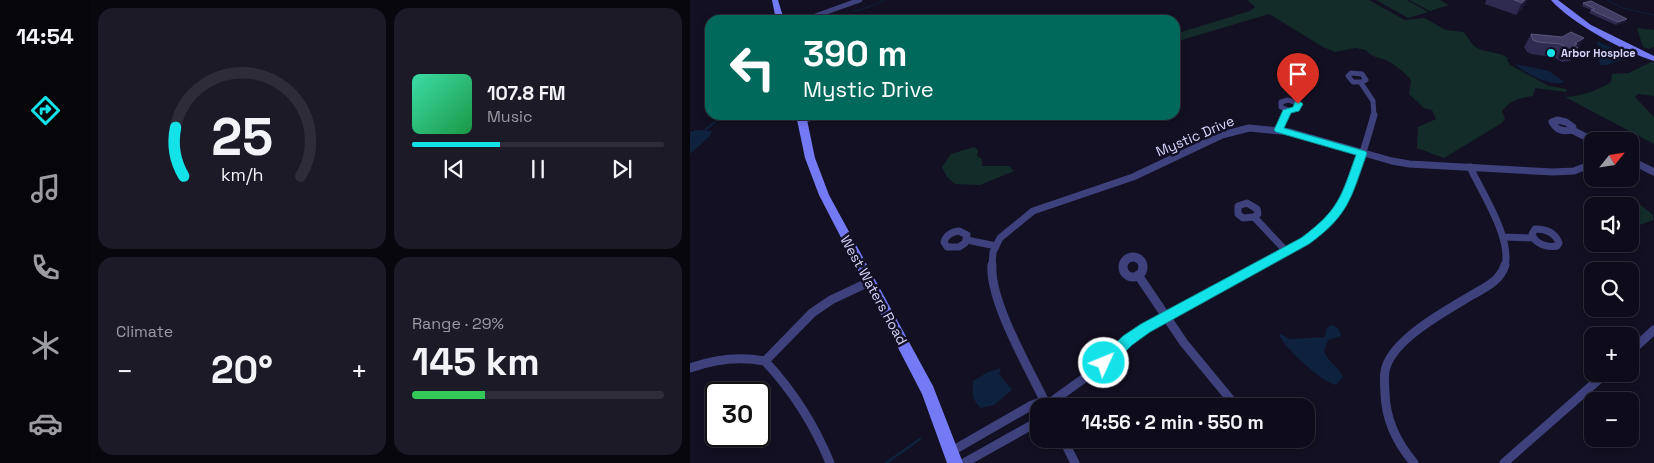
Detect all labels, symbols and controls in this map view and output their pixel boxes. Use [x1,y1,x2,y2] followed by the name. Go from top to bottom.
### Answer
[16,22,74,50] text: 14:54
[803,32,907,76] text: 390 m
[720,35,785,100] icon: left
[1561,46,1636,60] place label: Arbor Hospice
[1545,47,1557,59] marker: Arbor Hospice
[1277,53,1319,104] pin
[1284,60,1312,88] icon: arrive
[803,75,934,103] text: Mystic Drive
[487,81,566,106] text: 107.8 FM
[28,93,63,128] icon: directions
[211,104,273,170] text: 25
[487,106,533,127] text: Music
[1153,111,1237,161] street label: Mystic Drive
[1584,132,1639,188] north arrow
[1584,132,1639,447] map controls
[440,155,468,183] icon: previous
[524,155,552,183] icon: pause
[608,155,636,183] icon: next
[221,163,263,186] text: km/h
[28,171,63,206] icon: music
[1584,197,1639,252] button: sound
[837,232,911,348] street label: West Waters Road
[28,250,63,285] icon: phone
[1584,262,1639,317] button: search
[412,313,504,334] text: Range · 29%
[116,321,173,342] text: Climate
[1584,327,1639,382] button: +
[28,328,63,363] icon: climate
[1077,336,1129,388] position arrow
[412,338,540,386] text: 145 km
[211,346,273,394] text: 20°
[116,353,133,389] text: −
[351,353,368,389] text: +
[705,382,770,447] speed limit sign: 30
[1584,392,1639,447] button: −
[28,406,63,441] icon: car
[1081,410,1264,435] text: 14:56 · 2 min · 550 m

